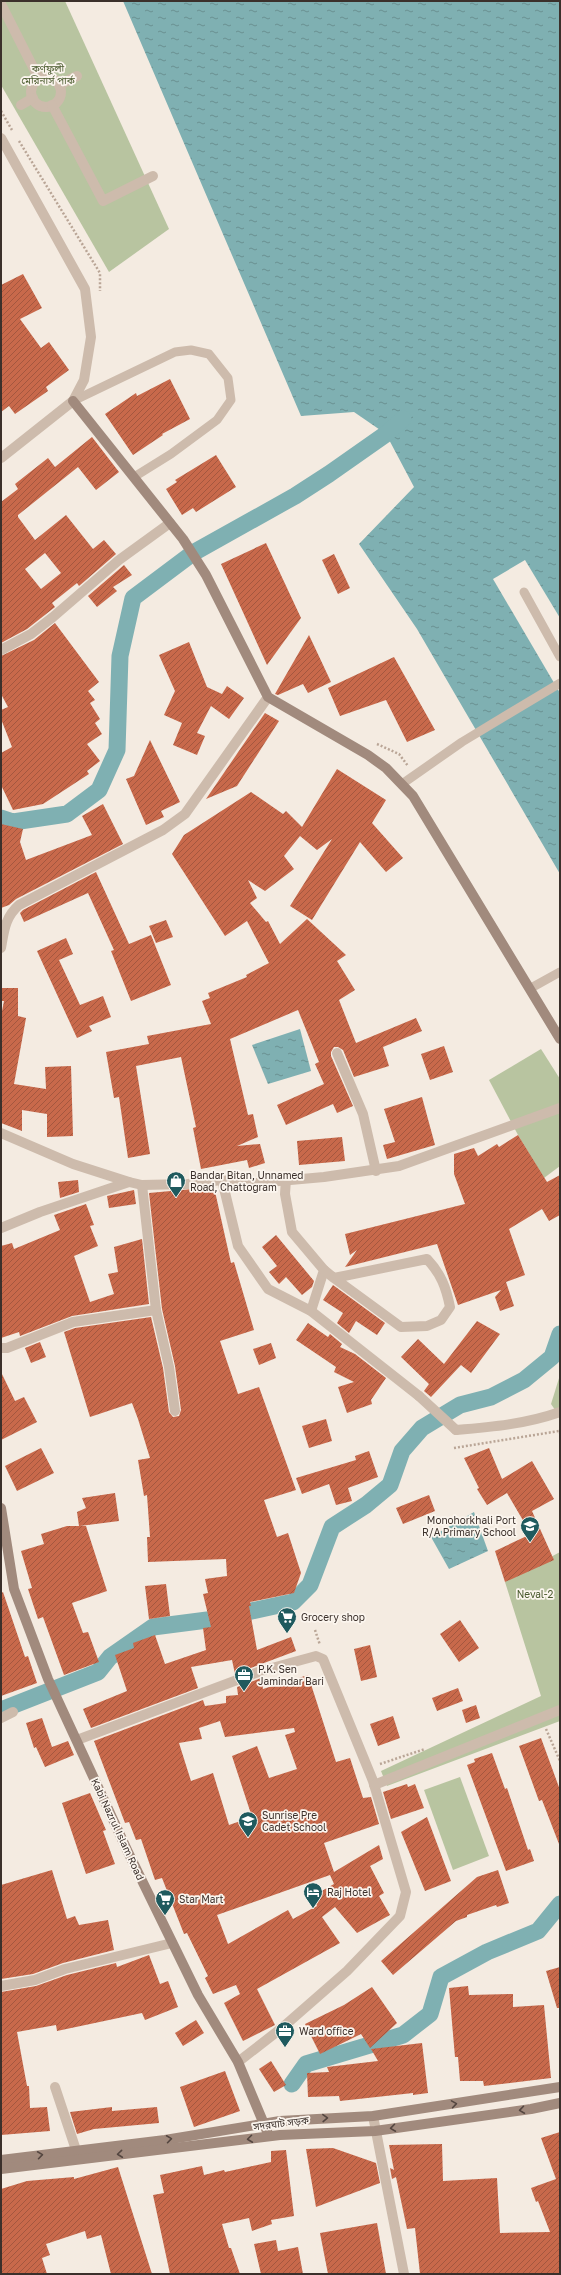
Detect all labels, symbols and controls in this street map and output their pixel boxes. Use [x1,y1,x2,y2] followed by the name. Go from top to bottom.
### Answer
[21,62,76,86] park label: কর্ণফুলী মেরিনার্স পার্ক
[190,1169,303,1193] place label: Bandar Bitan, Unnamed Road, Chattogram
[165,1170,187,1198] shop icon: Bandar Bitan, Unnamed Road, Chattogram
[422,1514,516,1538] place label: Monohorkhali Port R/A Primary School
[519,1515,541,1543] school or university icon: Monohorkhali Port R/A Primary School
[517,1588,553,1600] park label: Neval-2
[276,1606,298,1634] supermarket icon: Grocery shop
[301,1611,365,1623] place label: Grocery shop
[258,1663,324,1687] place label: P.K. Sen Jamindar Bari
[233,1664,255,1692] office icon: P.K. Sen Jamindar Bari
[89,1776,147,1882] street label: Kabi Nazrul Islam Road
[262,1809,326,1833] place label: Sunrise Pre Cadet School
[237,1810,259,1838] school or university icon: Sunrise Pre Cadet School
[302,1881,324,1909] hotel icon: Raj Hotel
[327,1886,371,1898] place label: Raj Hotel
[154,1888,176,1916] supermarket icon: Star Mart
[179,1893,224,1905] place label: Star Mart
[274,2020,296,2048] office icon: Ward office
[299,2025,354,2037] place label: Ward office
[451,2100,457,2109] one-way arrow
[519,2105,525,2114] one-way arrow
[322,2113,328,2122] one-way arrow
[251,2114,310,2132] street label: সদরঘাট সড়ক
[390,2123,396,2132] one-way arrow
[246,2134,253,2143] one-way arrow
[166,2135,172,2144] one-way arrow
[117,2150,123,2159] one-way arrow
[37,2151,43,2160] one-way arrow

